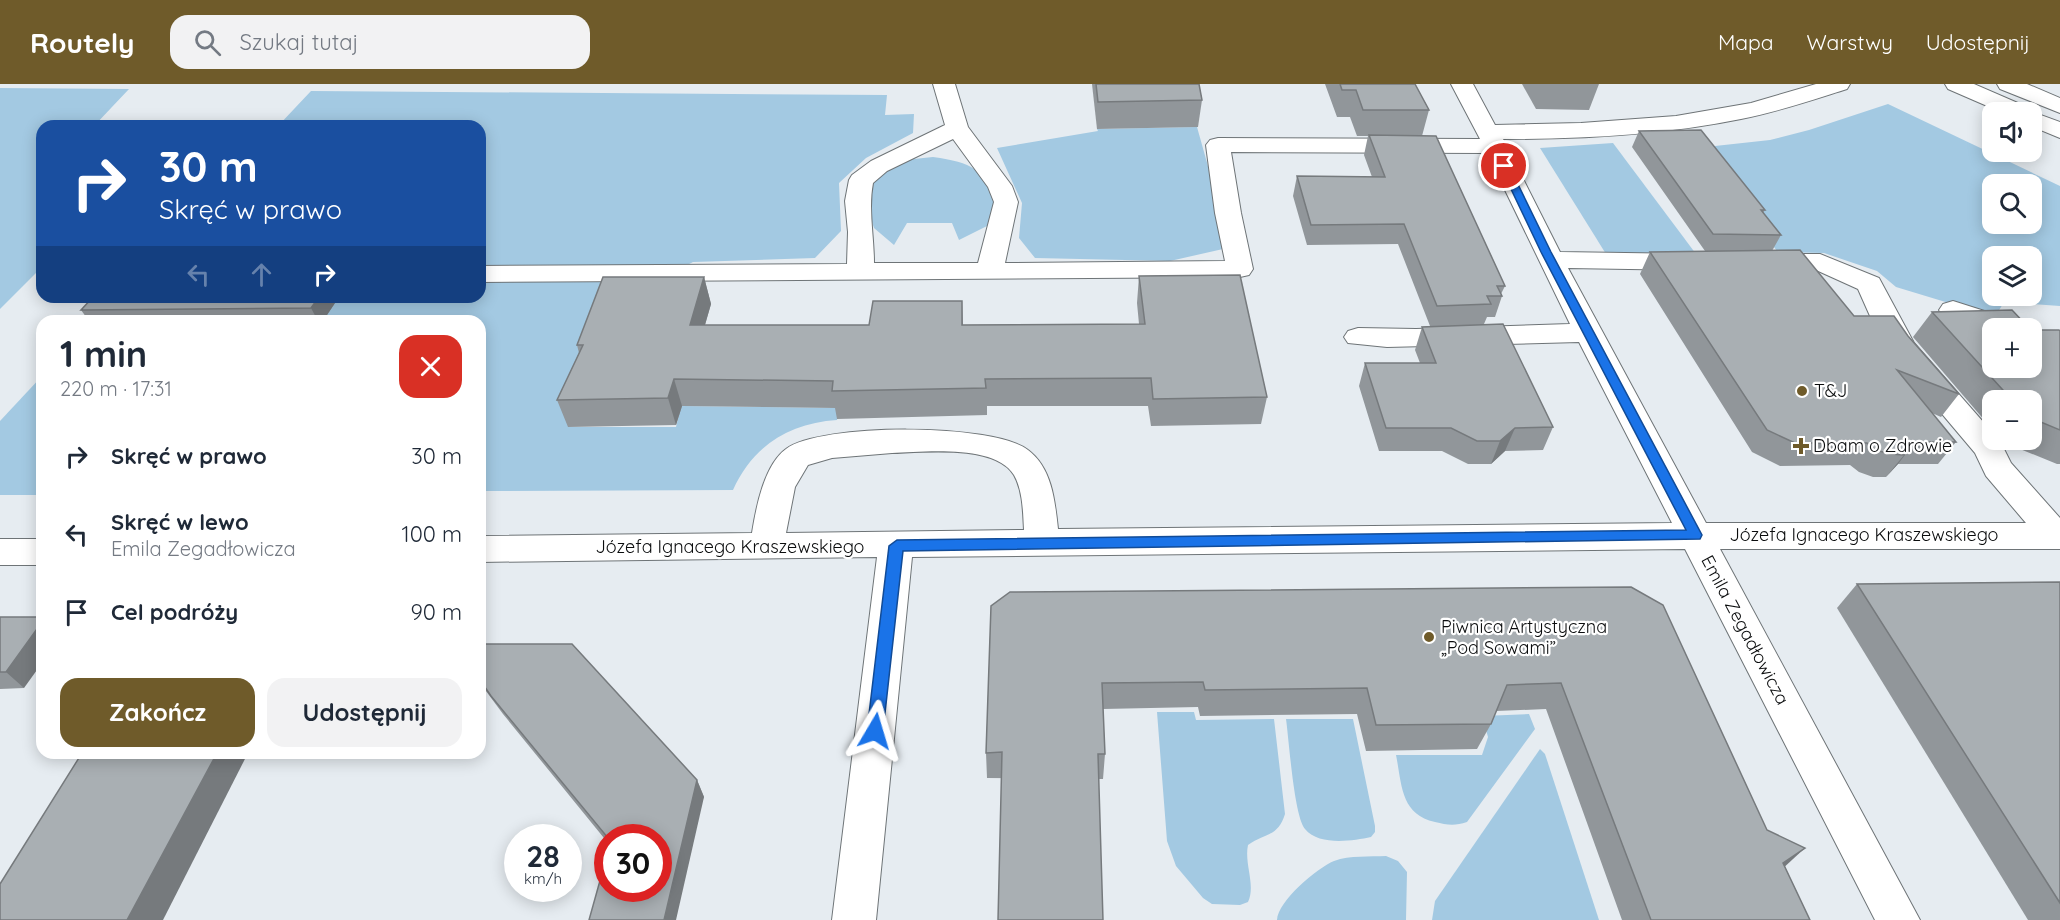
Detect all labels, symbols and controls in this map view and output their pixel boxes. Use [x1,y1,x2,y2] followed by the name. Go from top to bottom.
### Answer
[170,15,590,69] search box
[30,25,134,60] text: Routely
[191,26,224,59] icon: search
[239,28,359,56] text: Szukaj tutaj
[1718,29,1773,55] text: Mapa
[1806,29,1893,55] text: Warstwy
[1926,29,2030,55] text: Udostępnij
[1982,102,2042,450] map controls
[1982,102,2042,162] button: sound
[159,140,258,193] text: 30 m
[1478,140,1529,191] pin
[60,144,138,222] icon: right
[1487,149,1520,182] icon: arrive
[1982,174,2042,234] button: search
[159,192,342,226] text: Skręć w prawo
[1982,246,2042,306] button: layers
[182,258,215,291] icon: left
[245,258,278,291] icon: ahead
[308,258,341,291] icon: right
[1982,318,2042,378] button: +
[60,331,147,376] text: 1 min
[399,335,462,398] button: close
[60,376,172,401] text: 220 m · 17:31
[1814,379,1847,402] place label: T&J
[1795,384,1809,398] marker: T&J
[1982,390,2042,450] button: −
[1813,434,1952,457] place label: Dbam o Zdrowie
[1794,439,1808,453] marker: Dbam o Zdrowie
[60,440,93,473] icon: right
[111,442,267,470] text: Skręć w prawo
[411,442,462,470] text: 30 m
[111,508,249,536] text: Skręć w lewo
[60,518,93,551] icon: left
[402,520,462,548] text: 100 m
[1730,523,1998,546] street label: Józefa Ignacego Kraszewskiego
[596,535,864,558] street label: Józefa Ignacego Kraszewskiego
[111,536,296,561] text: Emila Zegadłowicza
[1696,551,1795,709] street label: Emila Zegadłowicza
[60,596,93,629] icon: arrive
[111,598,238,626] text: Cel podróży
[411,598,462,626] text: 90 m
[1441,615,1607,659] place label: Piwnica Artystyczna „Pod Sowami”
[1422,630,1436,644] marker: Piwnica Artystyczna „Pod Sowami”
[60,678,255,747] button: Zakończ
[267,678,462,747] button: Udostępnij
[843,699,907,763] position arrow
[594,824,672,902] speed limit sign: 30
[526,837,560,875] text: 28
[524,869,562,888] text: km/h

